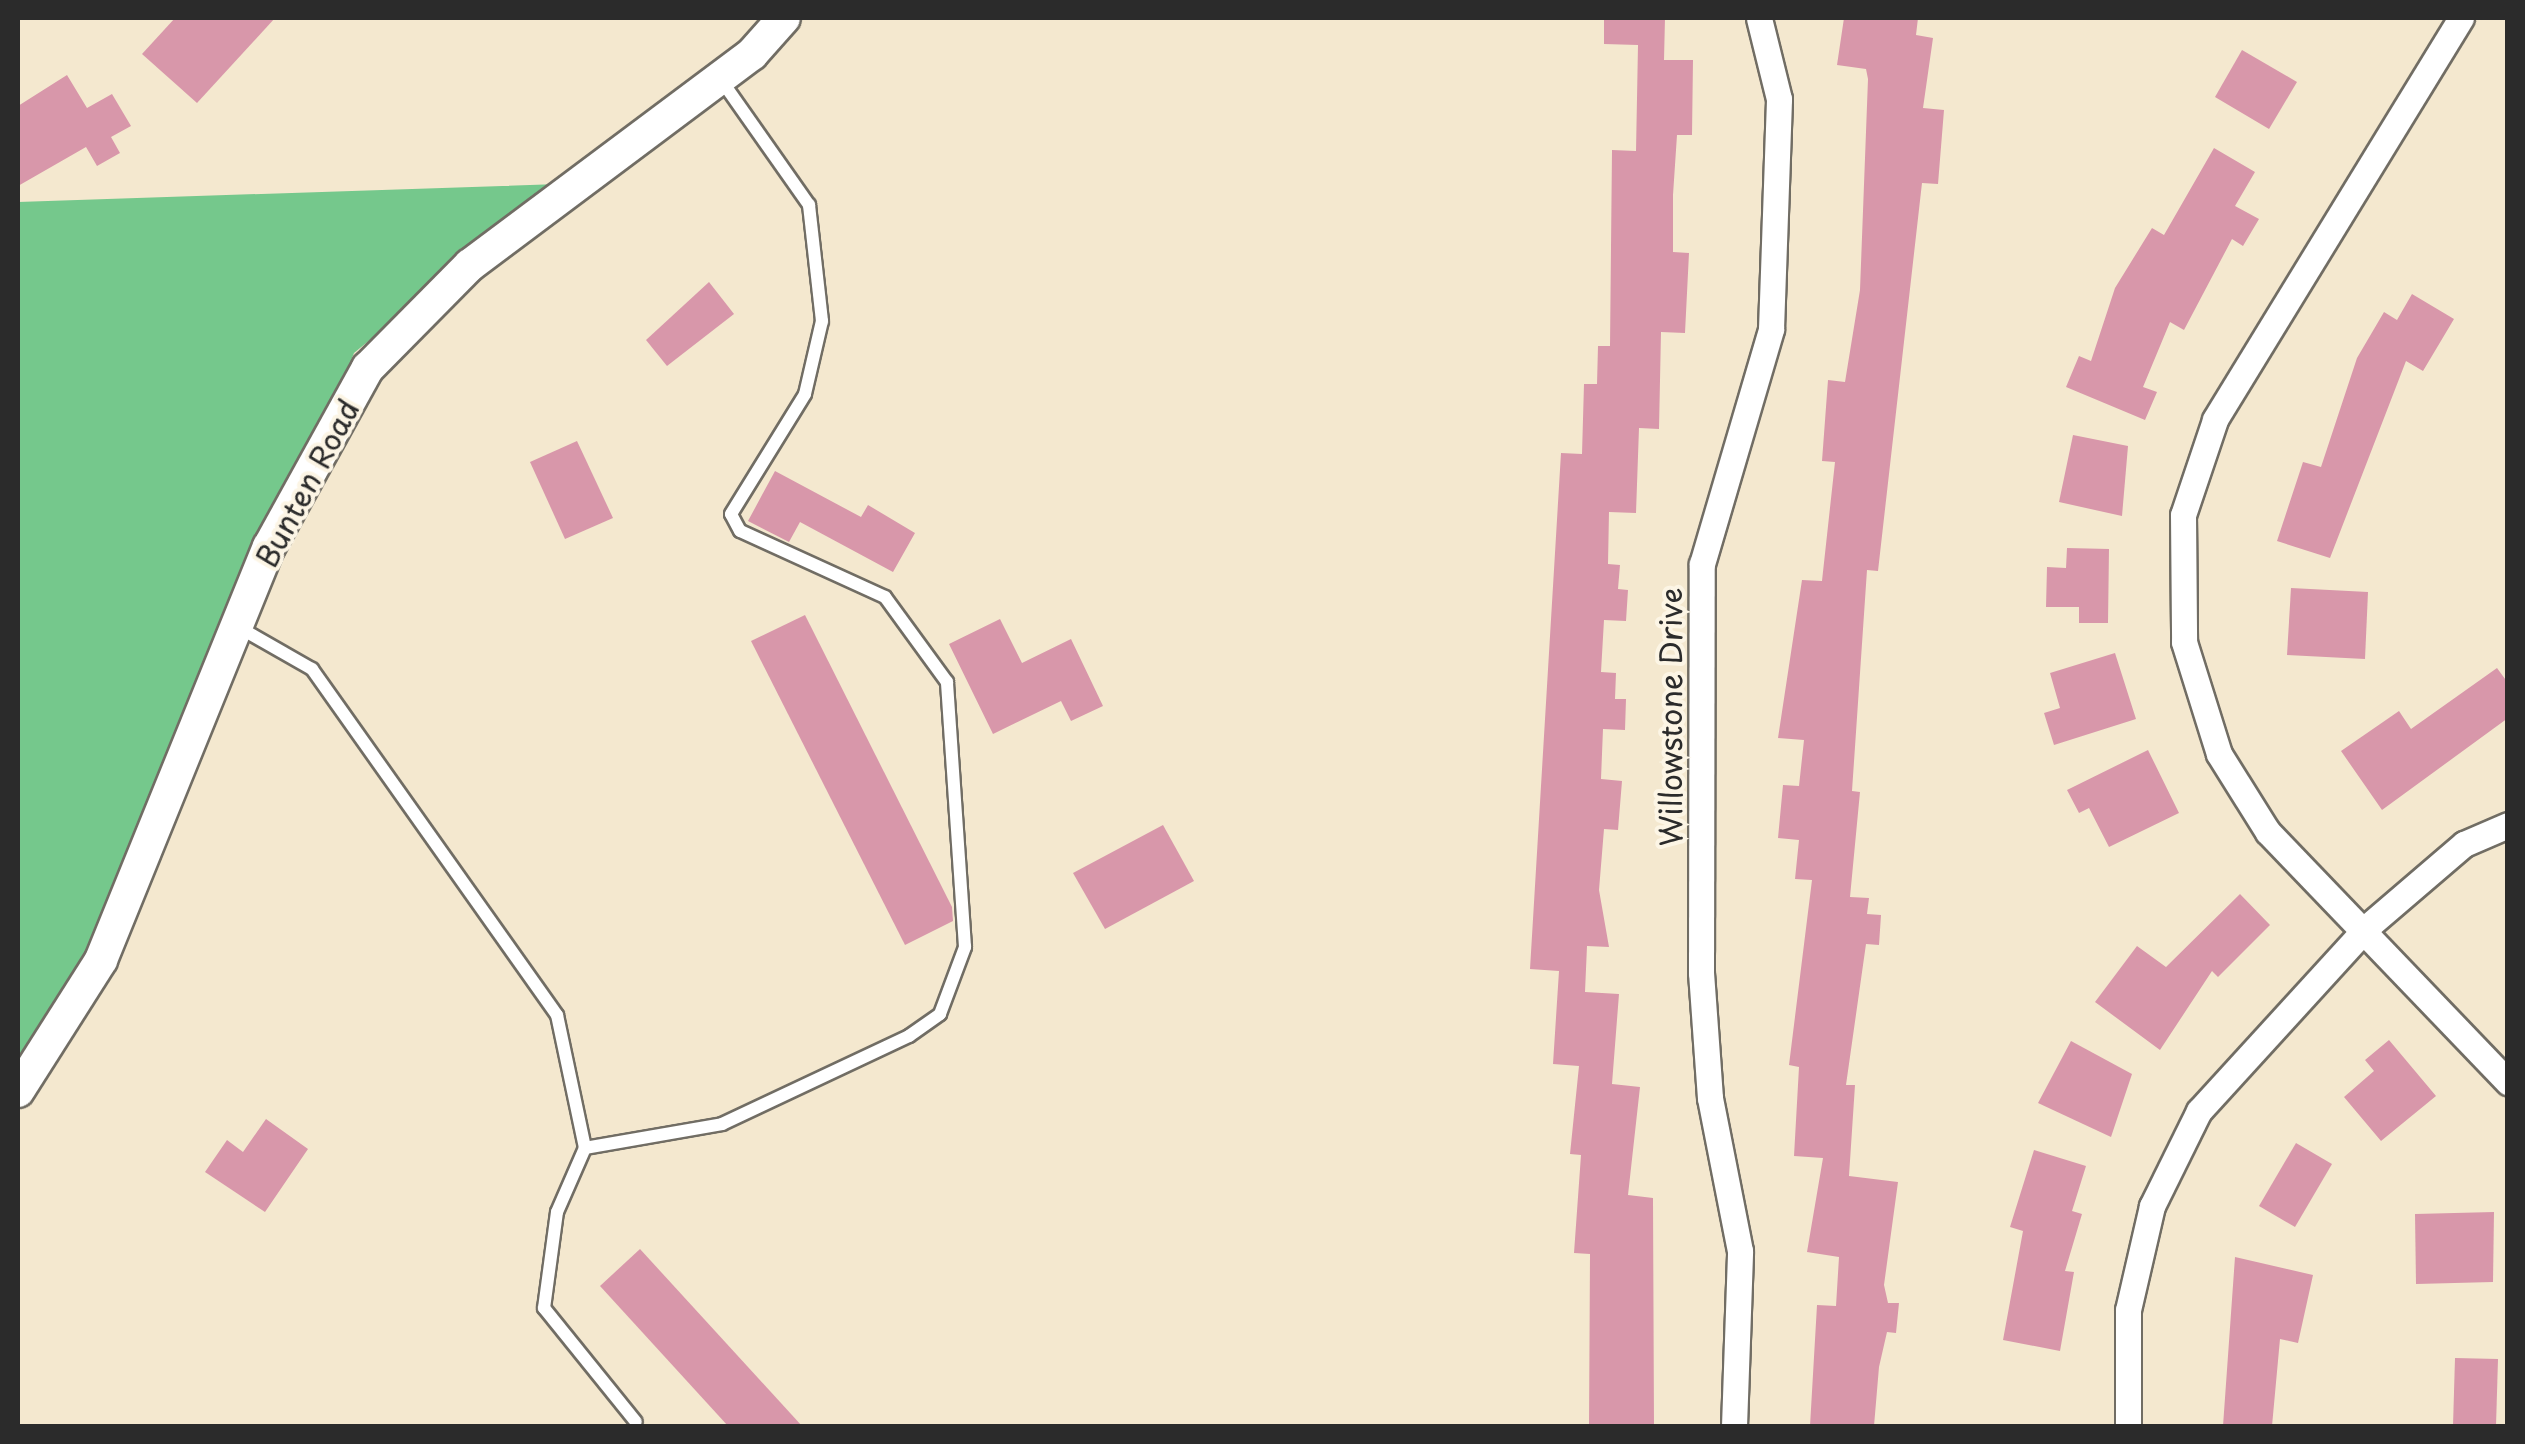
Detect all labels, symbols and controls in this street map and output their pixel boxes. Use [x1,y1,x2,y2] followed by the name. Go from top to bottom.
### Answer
[248,393,366,573] street label: Bunten Road
[1652,588,1688,846] street label: Willowstone Drive

